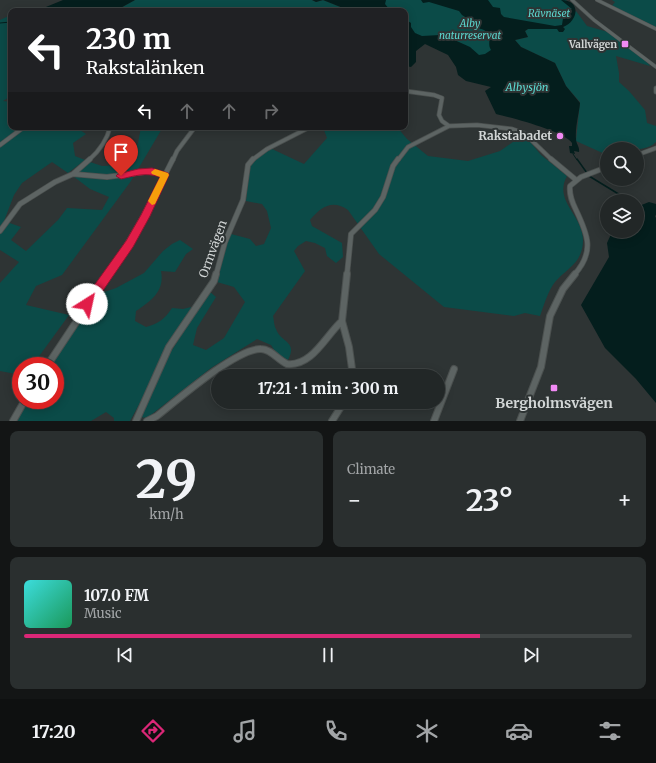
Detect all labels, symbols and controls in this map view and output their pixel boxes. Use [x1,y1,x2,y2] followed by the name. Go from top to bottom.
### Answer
[528,7,571,20] park label: Rävnäset
[439,17,502,42] park label: Alby naturreservat
[86,21,171,57] text: 230 m
[20,24,72,76] icon: left
[568,38,617,51] place label: Vallvägen
[620,39,630,49] marker: Vallvägen
[86,56,205,79] text: Rakstalänken
[504,80,549,94] water label: Albysjön
[134,100,156,122] icon: left
[176,100,198,122] icon: ahead
[218,100,240,122] icon: ahead
[260,100,282,122] icon: right
[478,128,552,143] place label: Rakstabadet
[555,131,565,141] marker: Rakstabadet
[104,135,138,176] pin
[110,141,132,163] icon: arrive
[600,142,644,238] map controls
[600,142,644,186] button: search
[600,194,644,238] button: layers
[195,218,230,280] street label: Ormvägen
[66,283,108,325] position arrow
[12,357,64,409] speed limit sign: 30
[258,379,398,398] text: 17:21 · 1 min · 300 m
[549,383,559,393] marker: Bergholmsvägen
[495,394,613,412] place label: Bergholmsvägen
[136,447,197,512] text: 29
[347,461,395,478] text: Climate
[466,481,513,519] text: 23°
[347,486,362,514] text: −
[617,486,632,514] text: +
[149,506,184,523] text: km/h
[84,586,149,605] text: 107.0 FM
[84,605,122,622] text: Music
[114,644,136,666] icon: previous
[317,644,339,666] icon: pause
[520,644,542,666] icon: next
[139,717,167,745] icon: directions
[231,717,259,745] icon: music
[322,717,350,745] icon: phone
[413,717,441,745] icon: climate
[505,717,533,745] icon: car
[596,717,624,745] icon: filters
[32,720,76,743] text: 17:20

